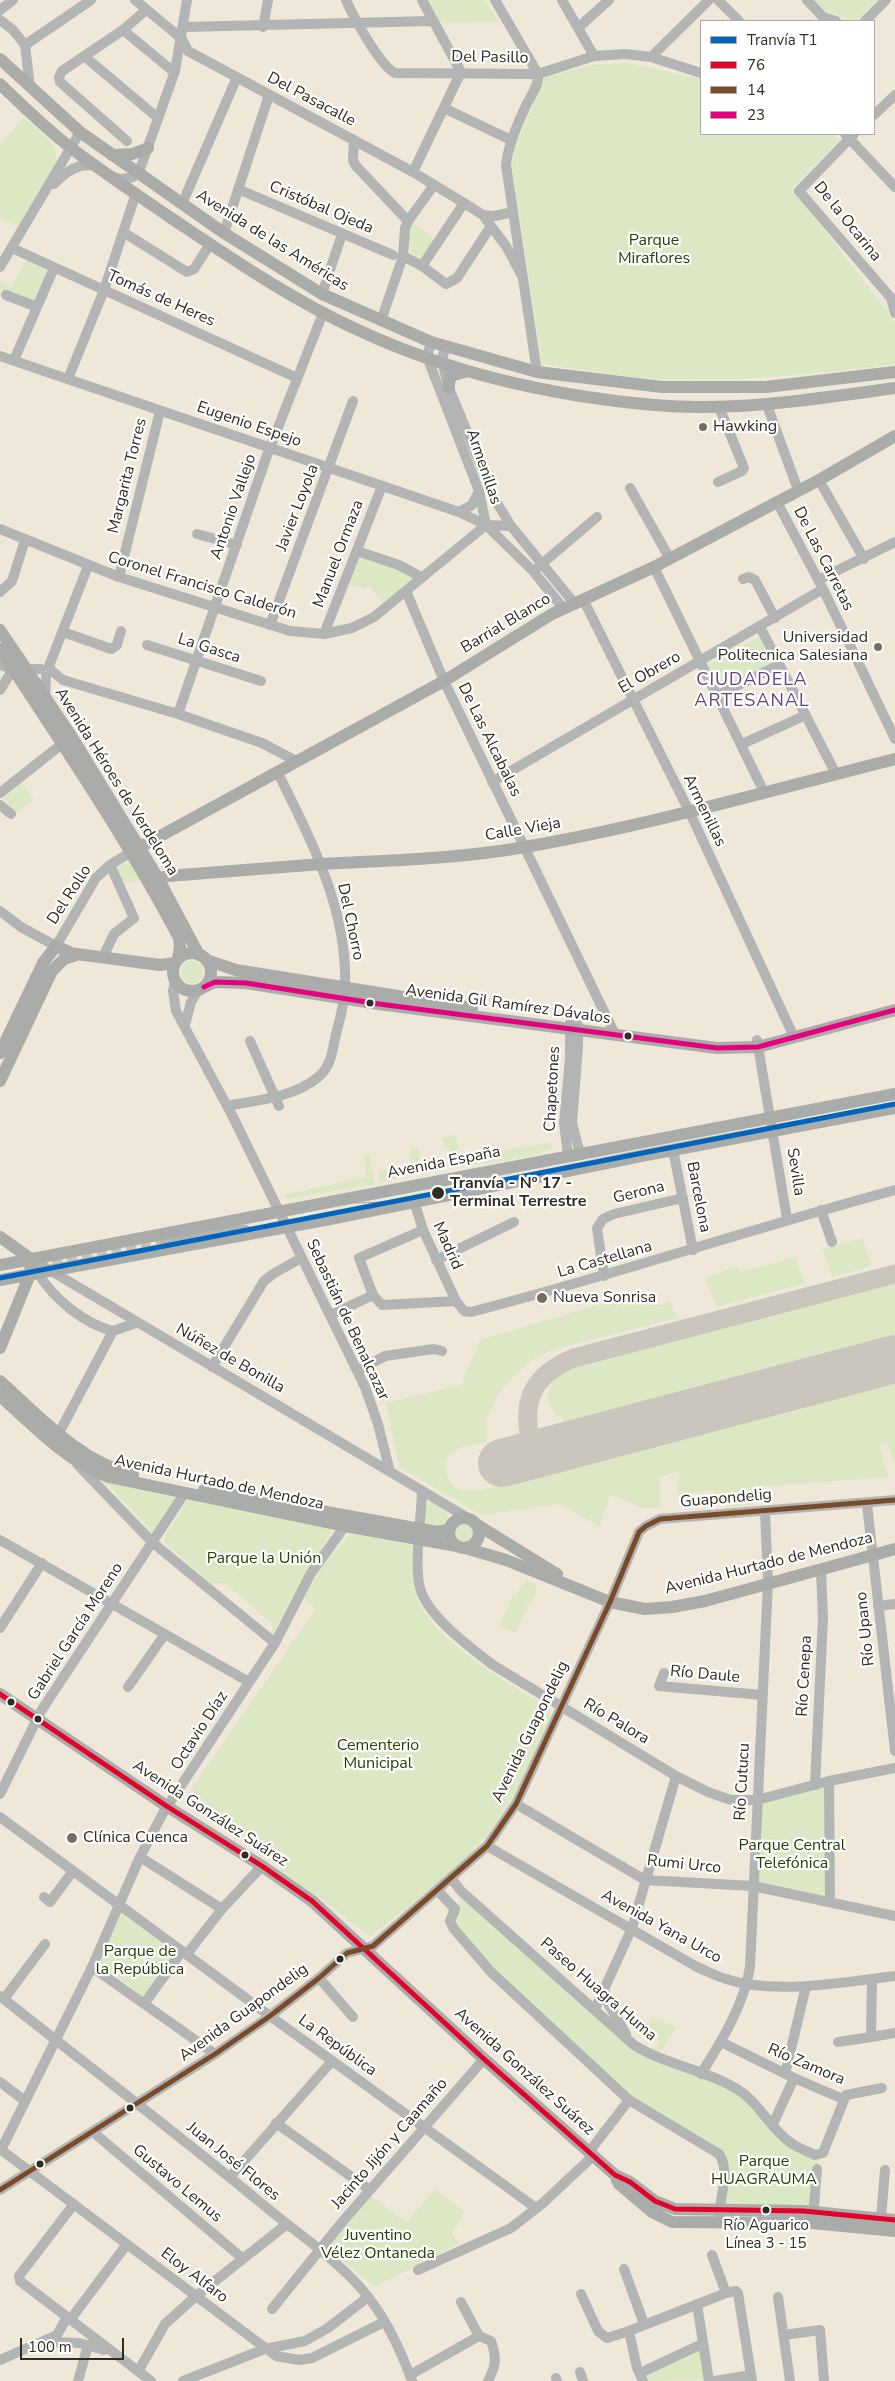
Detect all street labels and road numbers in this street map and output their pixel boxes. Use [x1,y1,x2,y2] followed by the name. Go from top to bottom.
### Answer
[451,48,529,68] street label: Del Pasillo
[264,69,358,131] street label: Del Pasacalle
[266,177,376,239] street label: Cristóbal Ojeda
[809,178,885,266] street label: De la Ocarina
[192,186,352,296] street label: Avenida de las Américas
[104,267,218,331] street label: Tomás de Heres
[194,398,304,452] street label: Eugenio Espejo
[104,416,152,536] street label: Margarita Torres
[461,427,505,507] street label: Armenillas
[207,452,261,562] street label: Antonio Vallejo
[273,462,323,554] street label: Javier Loyola
[310,498,368,610] street label: Manuel Ormaza
[789,504,857,614] street label: De Las Carretas
[105,548,299,624] street label: Coronel Francisco Calderón
[458,590,554,658] street label: Barrial Blanco
[175,630,243,668] street label: La Gasca
[616,648,684,698] street label: El Obrero
[453,680,525,800] street label: De Las Alcabalas
[50,685,182,879] street label: Avenida Héroes de Verdeloma
[678,772,730,850] street label: Armenillas
[484,814,562,846] street label: Calle Vieja
[44,862,96,928] street label: Del Rollo
[332,882,368,962] street label: Del Chorro
[404,981,612,1029] street label: Avenida Gil Ramírez Dávalos
[541,1046,565,1132] street label: Chapetones
[386,1143,502,1183] street label: Avenida España
[782,1147,808,1197] street label: Sevilla
[682,1160,714,1234] street label: Barcelona
[611,1177,667,1209] street label: Gerona
[428,1219,466,1273] street label: Madrid
[301,1236,393,1404] street label: Sebastián de Benalcazar
[556,1237,654,1283] street label: La Castellana
[172,1320,288,1398] street label: Núñez de Bonilla
[113,1451,325,1515] street label: Avenida Hurtado de Mendoza
[679,1485,773,1513] street label: Guapondelig
[663,1529,875,1599] street label: Avenida Hurtado de Mendoza
[24,1560,128,1704] street label: Gabriel García Moreno
[853,1591,879,1667] street label: Río Upano
[793,1635,817,1717] street label: Río Cenepa
[488,1658,574,1806] street label: Avenida Guapondelig
[669,1662,741,1688] street label: Río Daule
[167,1688,233,1774] street label: Octavio Díaz
[580,1695,652,1749] street label: Río Palora
[731,1743,755,1821] street label: Río Cutucu
[129,1757,291,1871] street label: Avenida González Suárez
[646,1852,722,1878] street label: Rumi Urco
[598,1886,724,1968] street label: Avenida Yana Urco
[536,1934,660,2046] street label: Paseo Huagra Huma
[176,1960,312,2066] street label: Avenida Guapondelig
[450,2004,598,2140] street label: Avenida González Suárez
[294,2011,380,2081] street label: La República
[765,2040,847,2090] street label: Río Zamora
[328,2075,452,2213] street label: Jacinto Jijón y Caamaño
[183,2119,283,2205] street label: Juan José Flores
[128,2141,226,2227] street label: Gustavo Lemus
[156,2244,232,2308] street label: Eloy Alfaro

